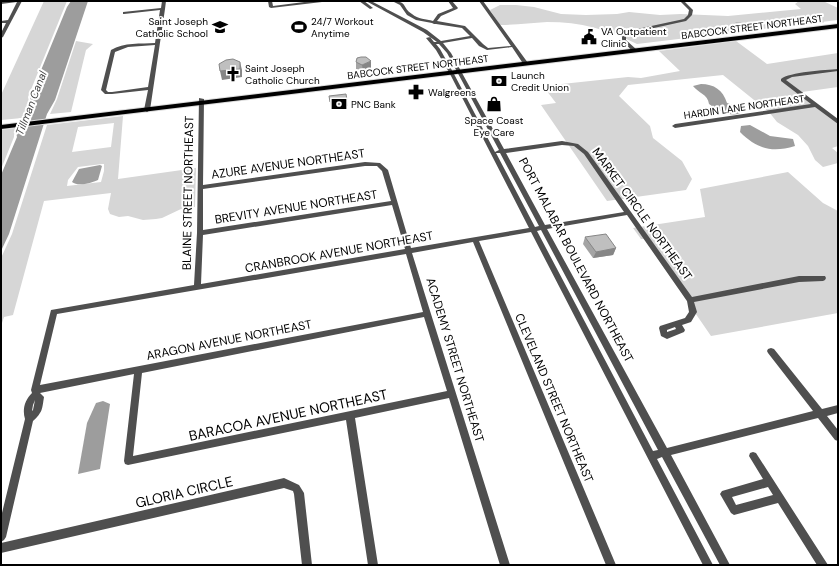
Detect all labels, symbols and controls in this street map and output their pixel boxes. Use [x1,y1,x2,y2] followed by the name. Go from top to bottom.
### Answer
[681,12,824,42] street label: BABCOCK STREET NORTHEAST
[136,15,208,40] place label: Saint Joseph Catholic School
[311,15,374,40] place label: 24/7 Workout Anytime
[211,18,229,36] school or university icon: Saint Joseph Catholic School
[290,18,308,36] sports icon: 24/7 Workout Anytime
[601,25,667,50] place label: VA Outpatient Clinic
[580,28,598,46] public building icon: VA Outpatient Clinic
[347,52,490,82] street label: BABCOCK STREET NORTHEAST
[245,62,320,87] place label: Saint Joseph Catholic Church
[224,65,242,83] church icon: Saint Joseph Catholic Church
[12,68,50,137] water label: Tillman Canal
[511,69,569,94] place label: Launch Credit Union
[490,72,508,90] bank icon: Launch Credit Union
[407,83,425,101] pharmacy icon: Walgreens
[428,86,476,99] place label: Walgreens
[683,92,806,122] street label: HARDIN LANE NORTHEAST
[330,95,348,113] bank icon: PNC Bank
[485,95,503,113] shop icon: Space Coast Eye Care
[351,98,396,111] place label: PNC Bank
[465,114,523,139] place label: Space Coast Eye Care
[179,115,197,270] street label: BLAINE STREET NORTHEAST
[588,144,696,284] street label: MARKET CIRCLE NORTHEAST
[210,145,366,183] street label: AZURE AVENUE NORTHEAST
[515,155,637,365] street label: PORT MALABAR BOULEVARD NORTHEAST
[214,186,379,228] street label: BREVITY AVENUE NORTHEAST
[244,228,435,276] street label: CRANBROOK AVENUE NORTHEAST
[422,276,488,444] street label: ACADEMY STREET NORTHEAST
[511,311,597,485] street label: CLEVELAND STREET NORTHEAST
[145,316,313,364] street label: ARAGON AVENUE NORTHEAST
[187,385,389,445] street label: BARACOA AVENUE NORTHEAST
[134,472,235,512] street label: GLORIA CIRCLE

